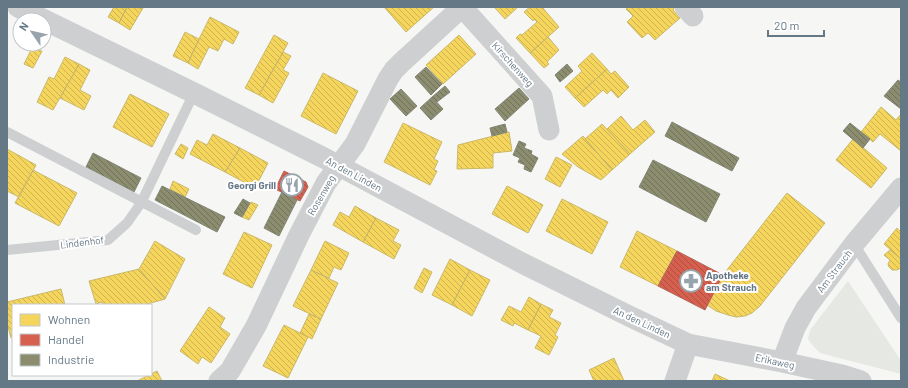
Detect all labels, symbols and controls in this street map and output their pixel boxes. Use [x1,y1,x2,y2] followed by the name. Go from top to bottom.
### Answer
[12,12,52,52] north arrow
[768,12,824,38] scale bar
[774,18,800,32] text: 20 m
[16,19,31,33] text: N
[490,39,536,89] street label: Kirschenweg
[324,154,384,194] street label: An den Linden
[279,172,305,198] restaurant icon: Georgi Grill
[305,173,337,217] street label: Rosenweg
[228,179,276,191] place label: Georgi Grill
[59,233,105,251] street label: Lindenhof
[814,247,854,295] street label: Am Strauch
[678,268,704,294] pharmacy icon: Apotheke am Strauch
[706,269,757,293] place label: Apotheke am Strauch
[12,304,152,376] legend
[612,304,672,340] street label: An den Linden
[48,312,90,326] text: Wohnen
[48,332,84,346] text: Handel
[754,351,796,371] street label: Erikaweg
[48,352,94,366] text: Industrie

